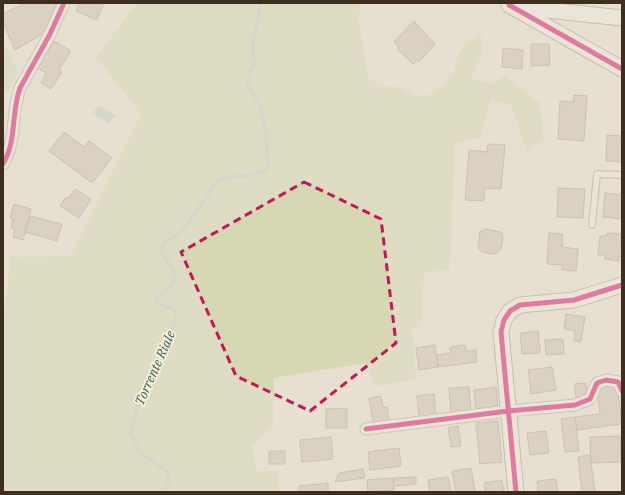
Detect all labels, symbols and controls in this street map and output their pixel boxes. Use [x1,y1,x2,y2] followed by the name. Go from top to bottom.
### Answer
[131,328,179,408] water label: Torrente Riale

